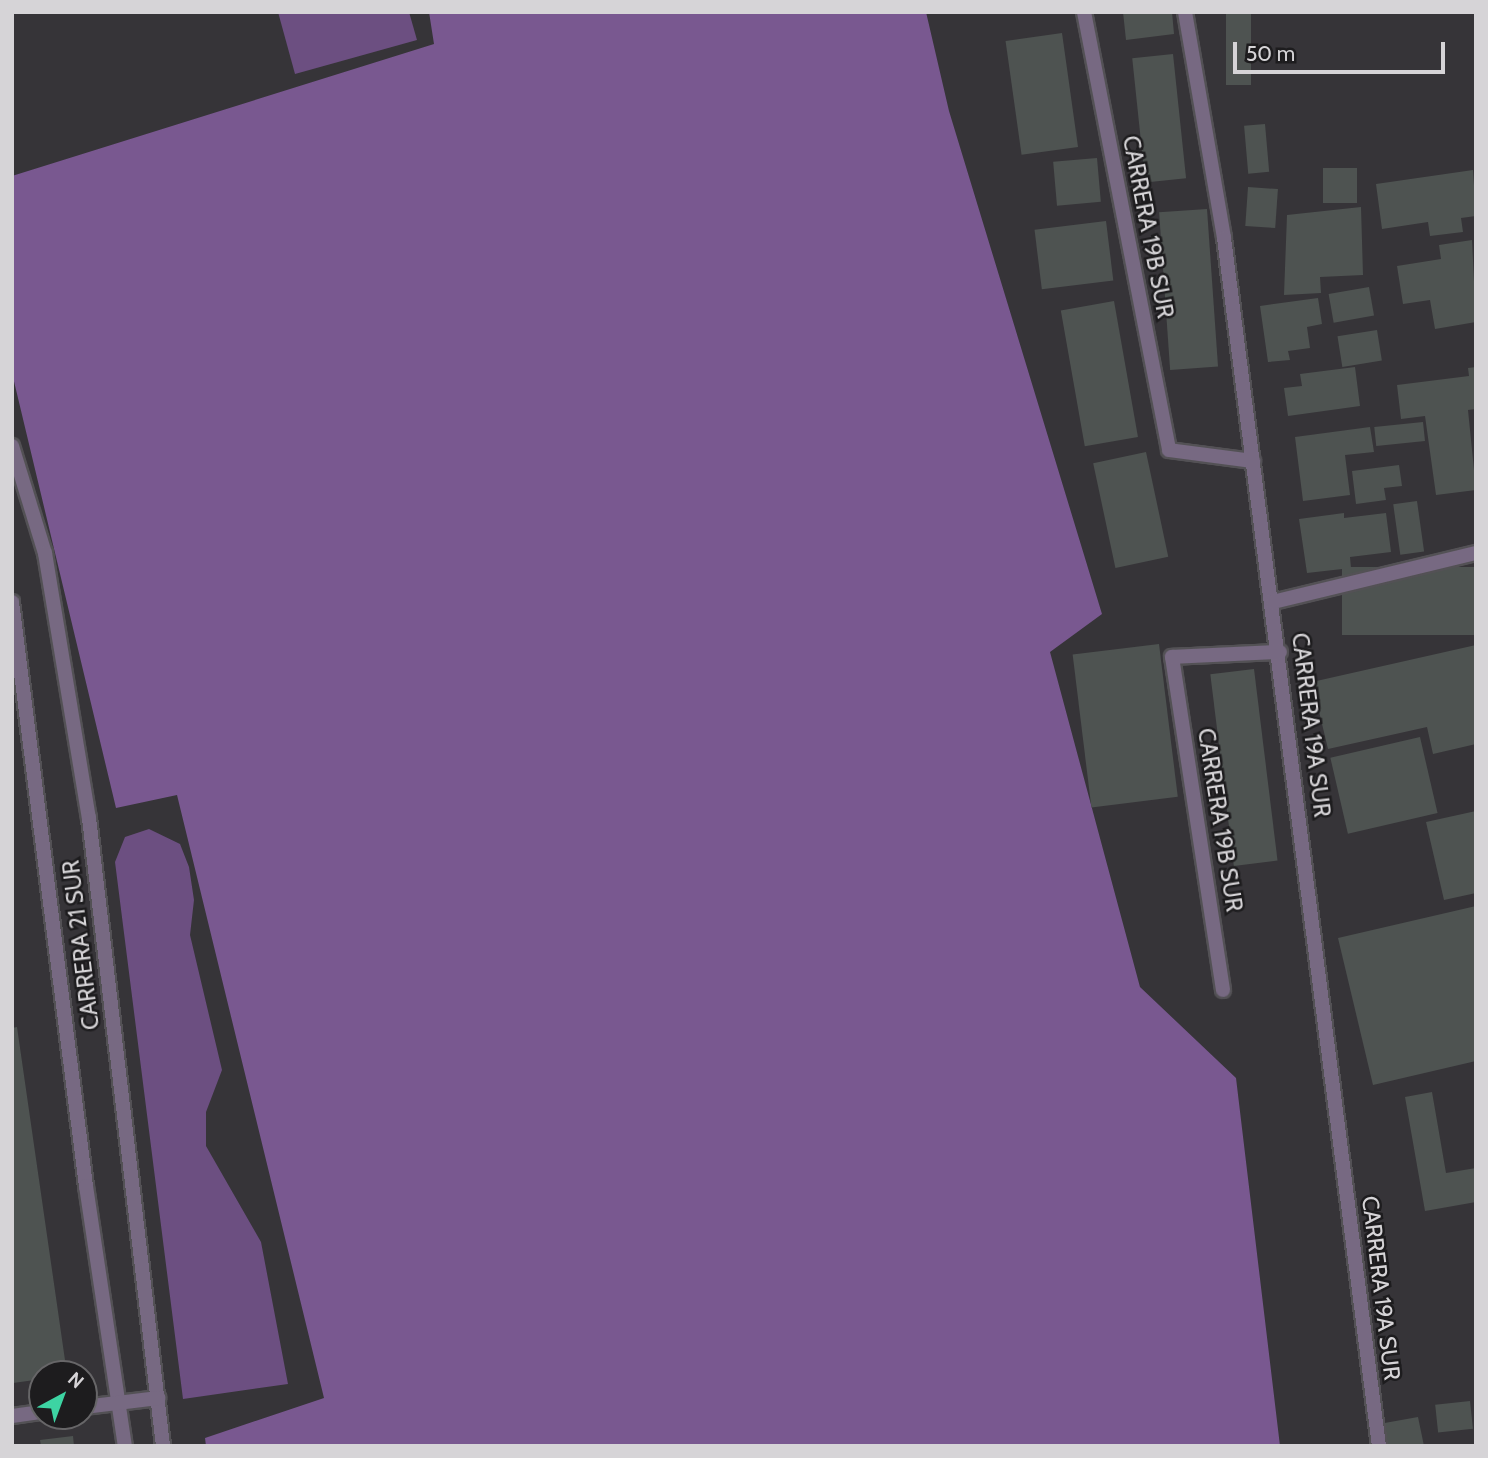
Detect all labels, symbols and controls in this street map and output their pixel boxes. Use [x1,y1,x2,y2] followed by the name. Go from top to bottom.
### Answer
[1236,28,1448,72] scale bar
[1246,41,1295,66] text: 50 m
[1117,133,1179,321] street label: CARRERA 19B SUR
[1286,631,1336,819] street label: CARRERA 19A SUR
[1192,726,1248,914] street label: CARRERA 19B SUR
[57,859,105,1031] street label: CARRERA 21 SUR
[1356,1194,1406,1382] street label: CARRERA 19A SUR
[28,1360,98,1430] north arrow
[63,1367,88,1393] text: N

